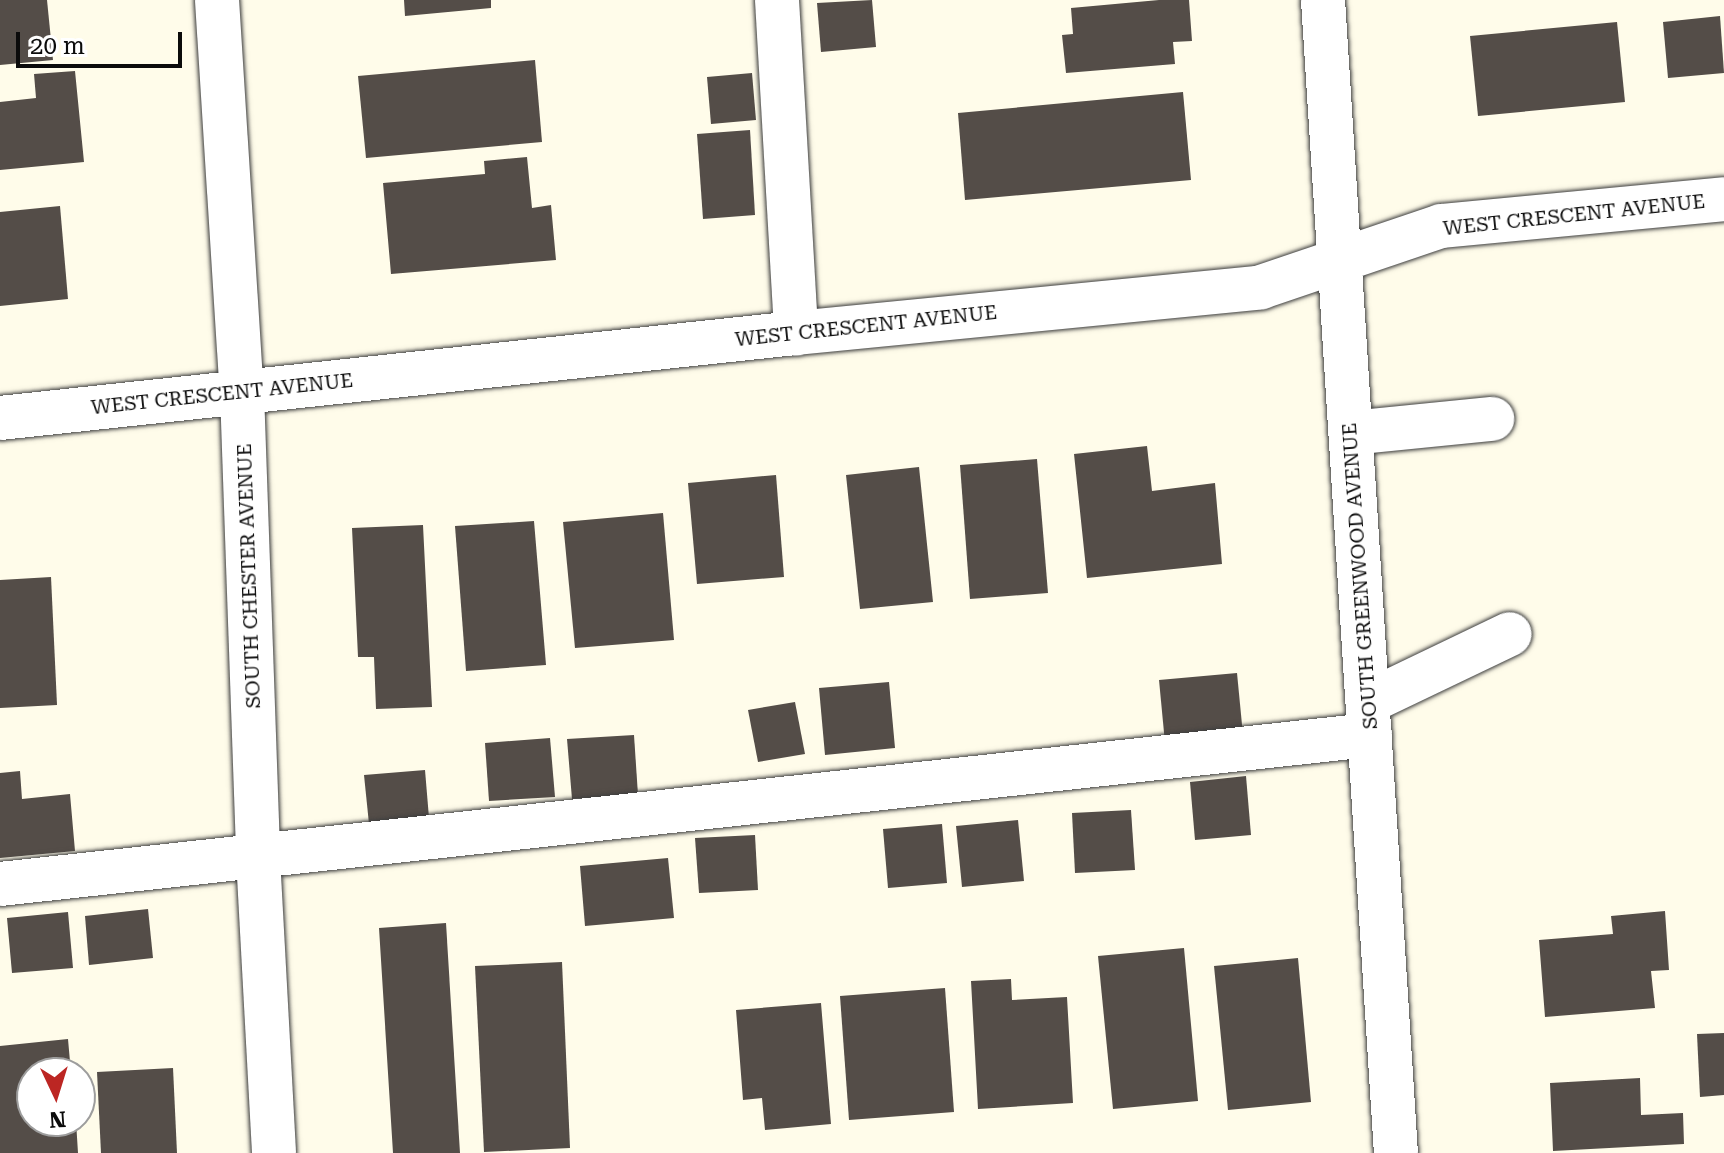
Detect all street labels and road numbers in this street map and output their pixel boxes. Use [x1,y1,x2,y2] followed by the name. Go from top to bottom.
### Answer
[1442,189,1706,241] street label: WEST CRESCENT AVENUE
[734,300,998,352] street label: WEST CRESCENT AVENUE
[90,368,354,420] street label: WEST CRESCENT AVENUE
[1337,422,1383,730] street label: SOUTH GREENWOOD AVENUE
[232,443,266,709] street label: SOUTH CHESTER AVENUE

